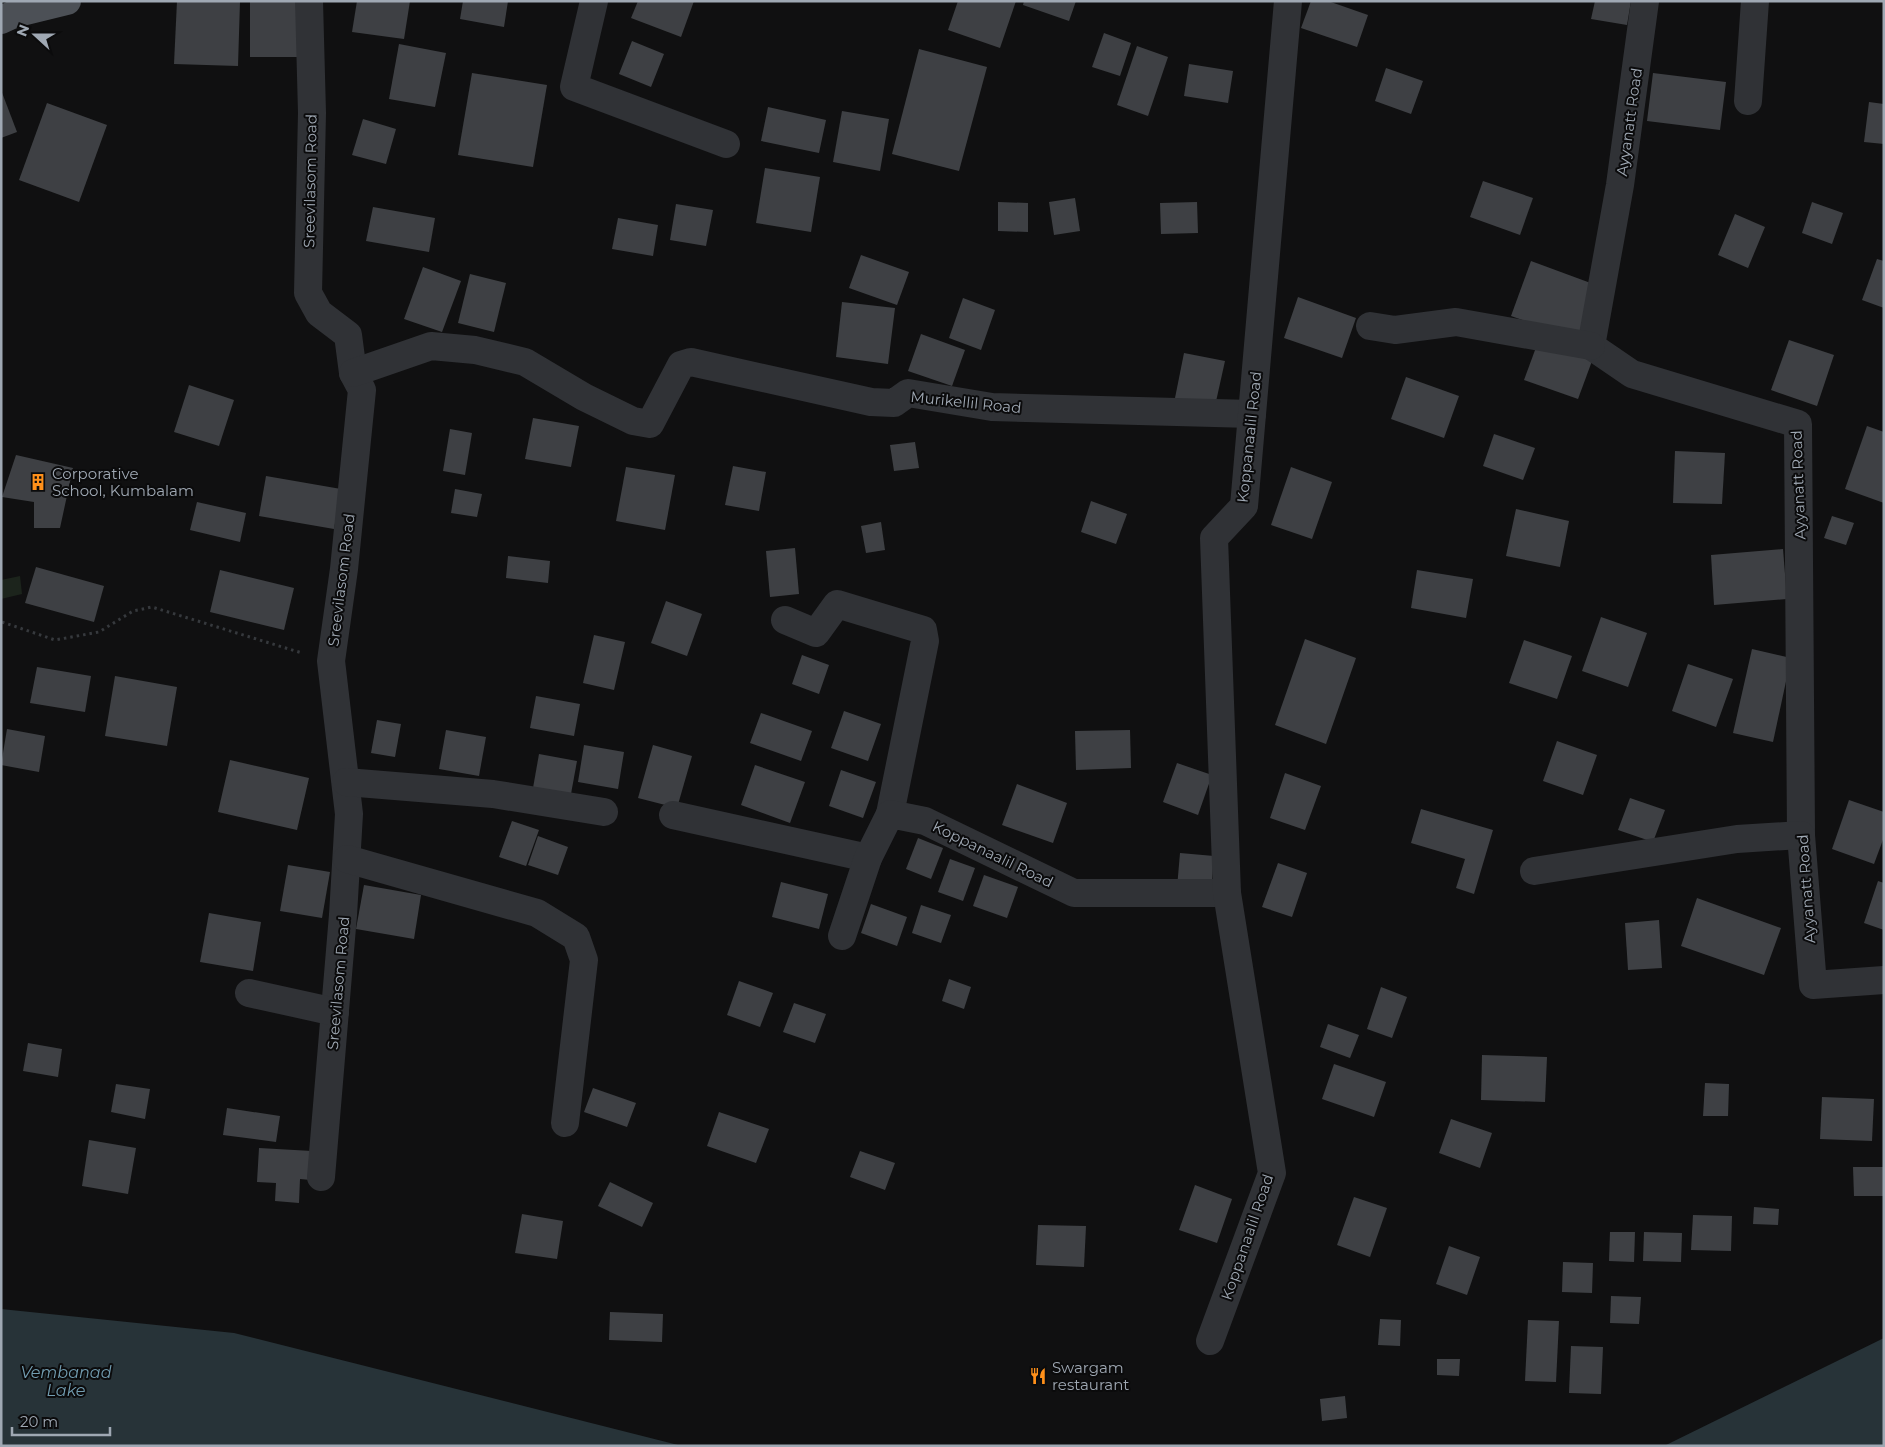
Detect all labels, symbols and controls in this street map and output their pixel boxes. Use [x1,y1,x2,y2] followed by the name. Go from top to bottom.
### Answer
[10,10,60,60] north arrow
[12,22,33,39] text: N
[1612,67,1646,177] street label: Ayyanatt Road
[299,114,321,248] street label: Sreevilasom Road
[1233,370,1265,504] street label: Koppanaalil Road
[910,387,1022,417] street label: Murikellil Road
[1787,430,1809,540] street label: Ayyanatt Road
[52,464,194,500] place label: Corporative School, Kumbalam
[28,472,48,492] building icon: Corporative School, Kumbalam
[323,512,359,648] street label: Sreevilasom Road
[930,817,1056,891] street label: Koppanaalil Road
[1793,834,1819,944] street label: Ayyanatt Road
[323,915,353,1051] street label: Sreevilasom Road
[1217,1172,1277,1302] street label: Koppanaalil Road
[1052,1358,1129,1394] place label: Swargam restaurant
[20,1363,112,1400] water label: Vembanad Lake
[1028,1366,1048,1386] restaurant icon: Swargam restaurant
[12,1404,110,1436] scale bar
[20,1412,58,1431] text: 20 m

